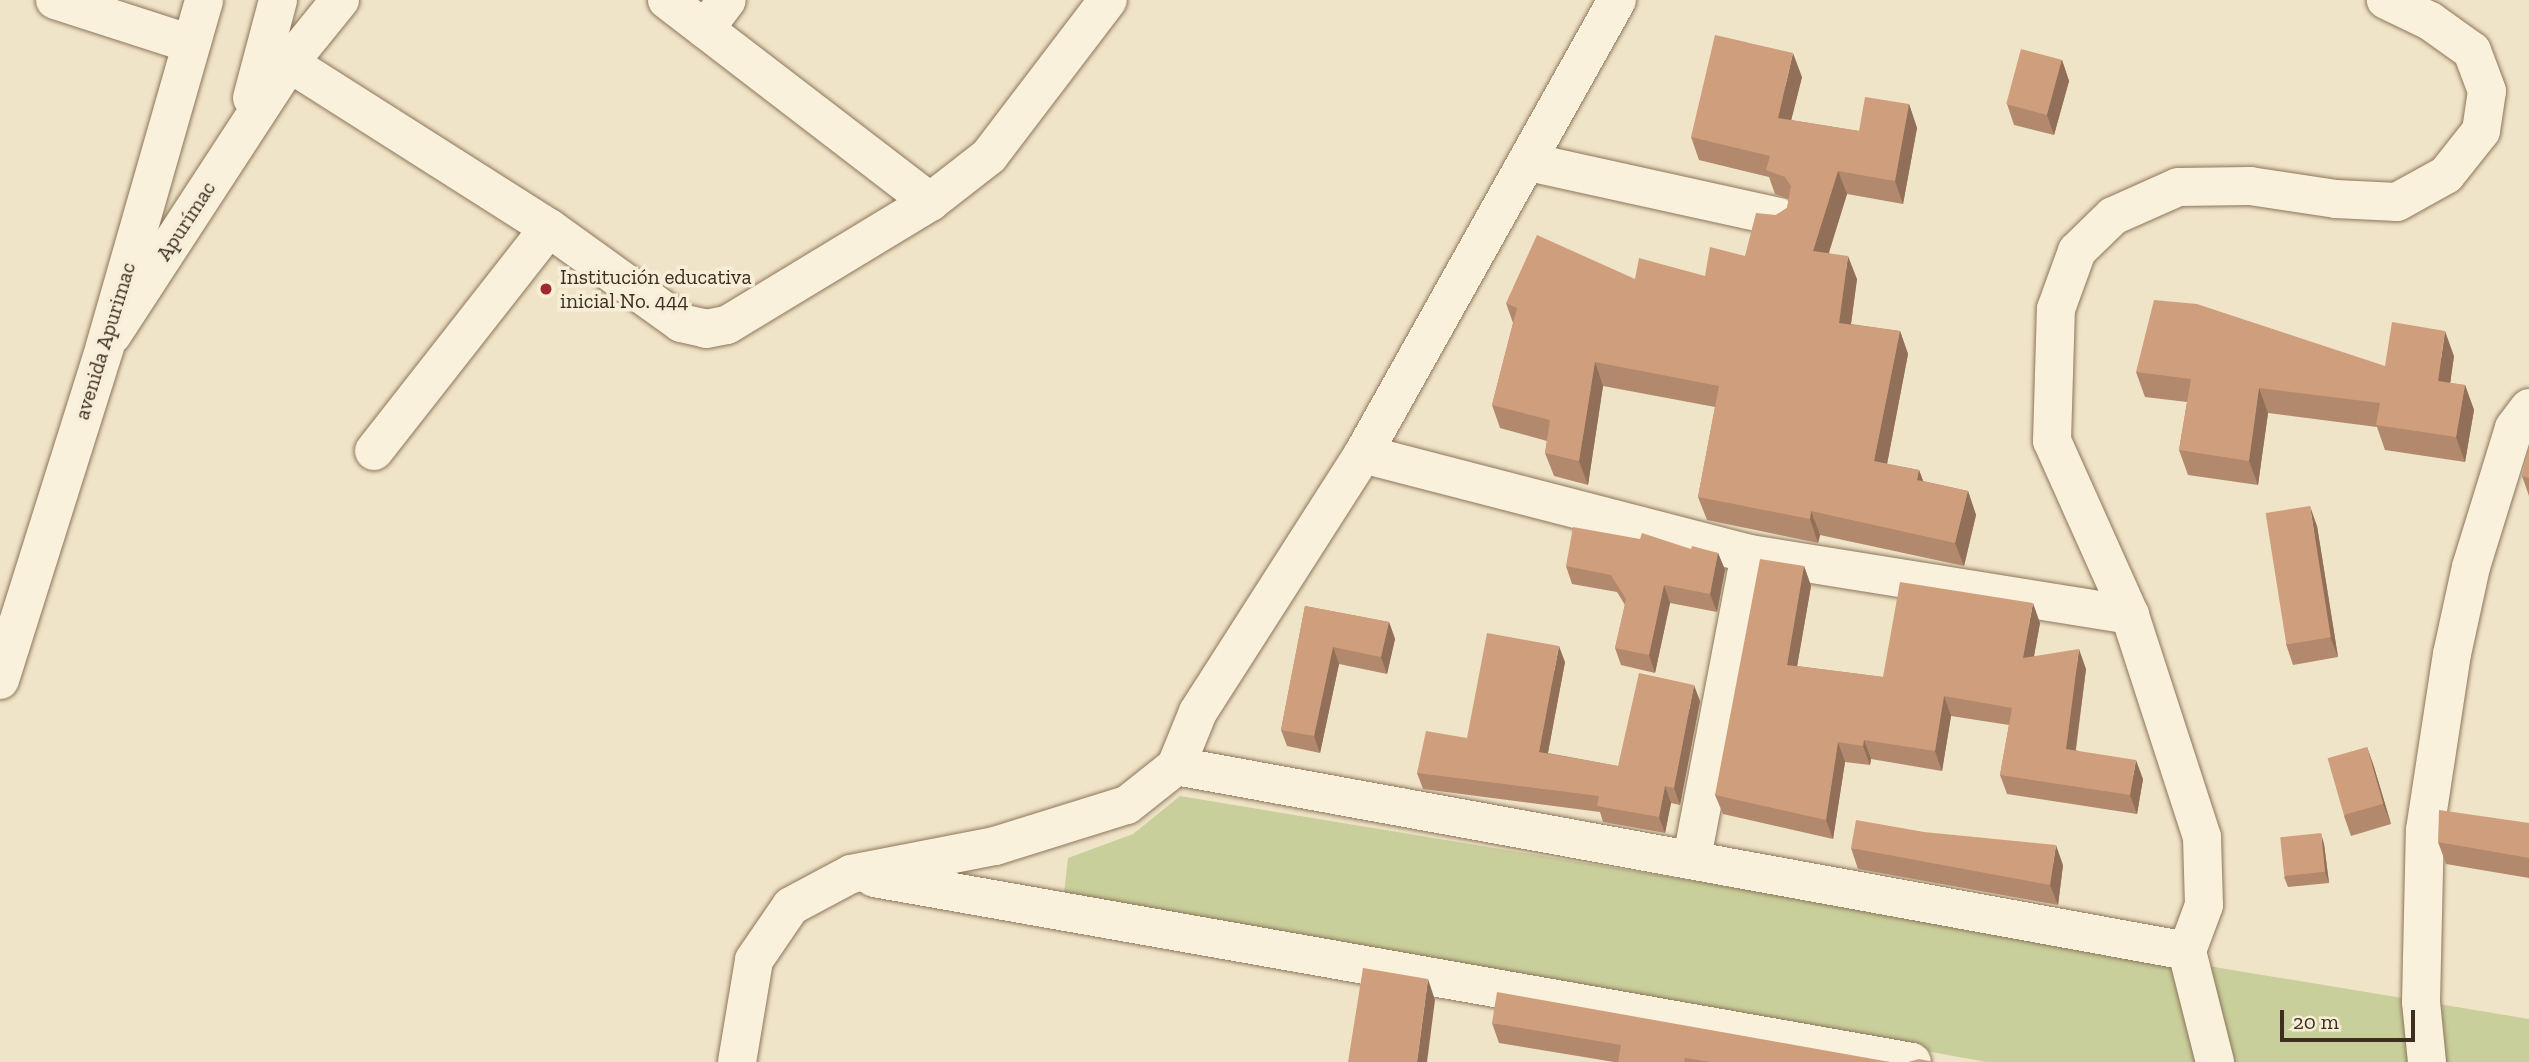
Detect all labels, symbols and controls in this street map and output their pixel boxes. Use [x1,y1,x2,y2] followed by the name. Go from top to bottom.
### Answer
[151,177,221,265] street label: Apurímac
[69,259,141,423] street label: avenida Apurimac
[560,264,752,314] place label: Institución educativa inicial No. 444
[538,281,554,297] marker: Institución educativa inicial No. 444
[2284,996,2419,1040] scale bar
[2293,1009,2339,1034] text: 20 m

